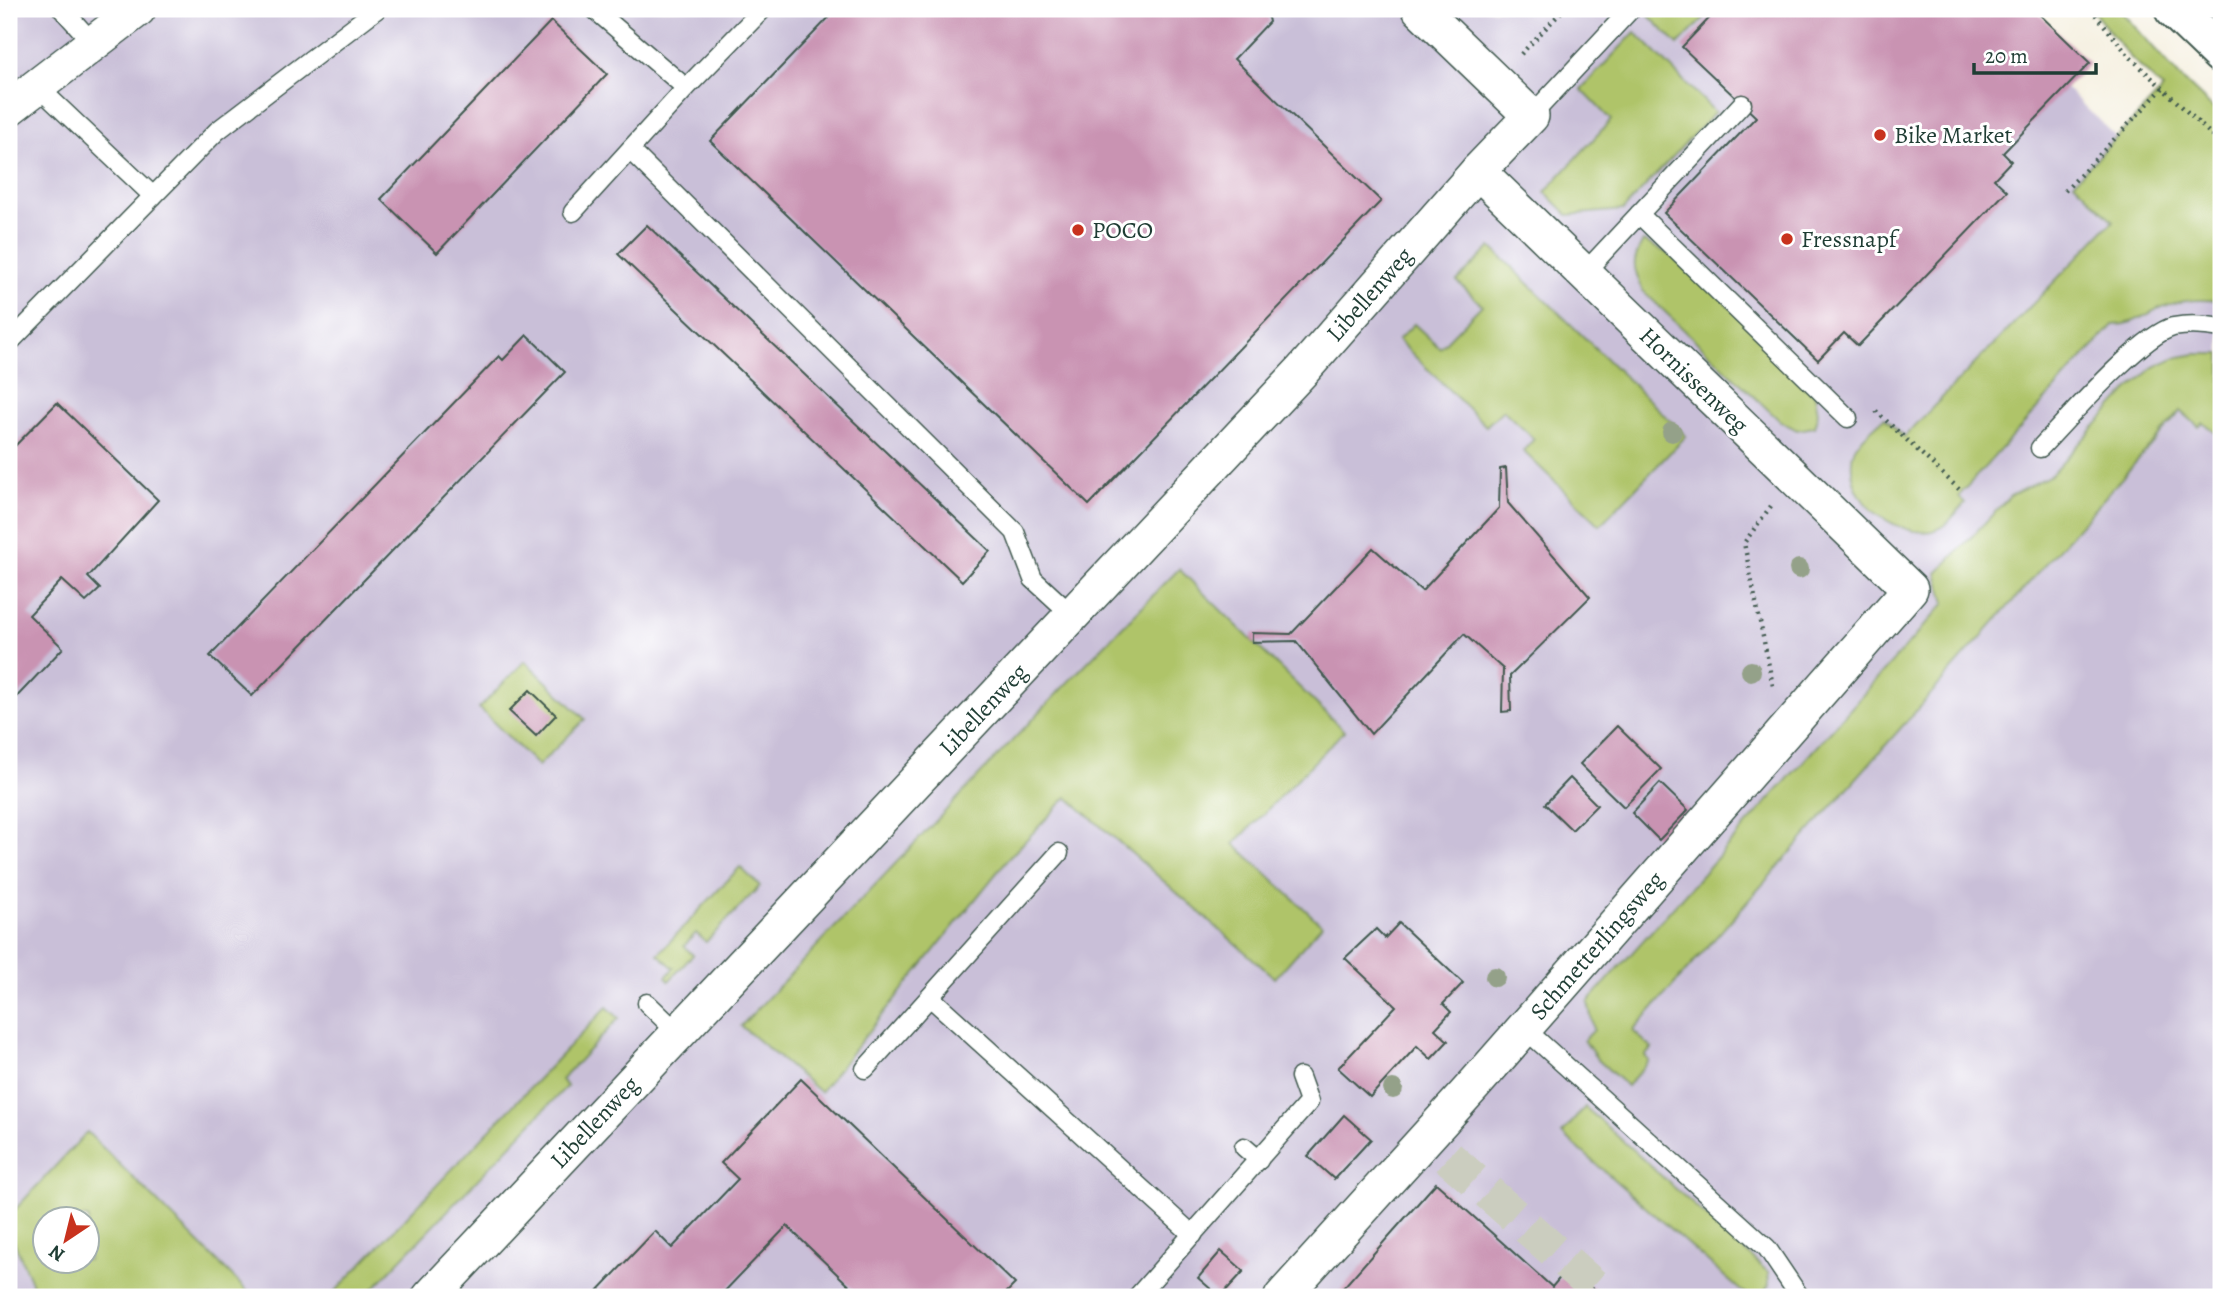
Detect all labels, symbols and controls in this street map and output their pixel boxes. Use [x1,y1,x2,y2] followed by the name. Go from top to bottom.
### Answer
[1974,32,2097,76] scale bar
[1985,42,2028,70] text: 20 m
[1894,119,2012,151] place label: Bike Market
[1872,127,1888,143] marker: Bike Market
[1092,214,1153,246] place label: POCO
[1070,222,1086,238] marker: POCO
[1801,223,1900,255] place label: Fressnapf
[1779,231,1795,247] marker: Fressnapf
[1319,240,1420,349] street label: Libellenweg
[1632,320,1756,440] street label: Hornissenweg
[932,656,1035,763] street label: Libellenweg
[1523,864,1671,1027] street label: Schmetterlingsweg
[543,1069,646,1176] street label: Libellenweg
[32,1204,102,1274] north arrow
[44,1238,70,1268] text: N

